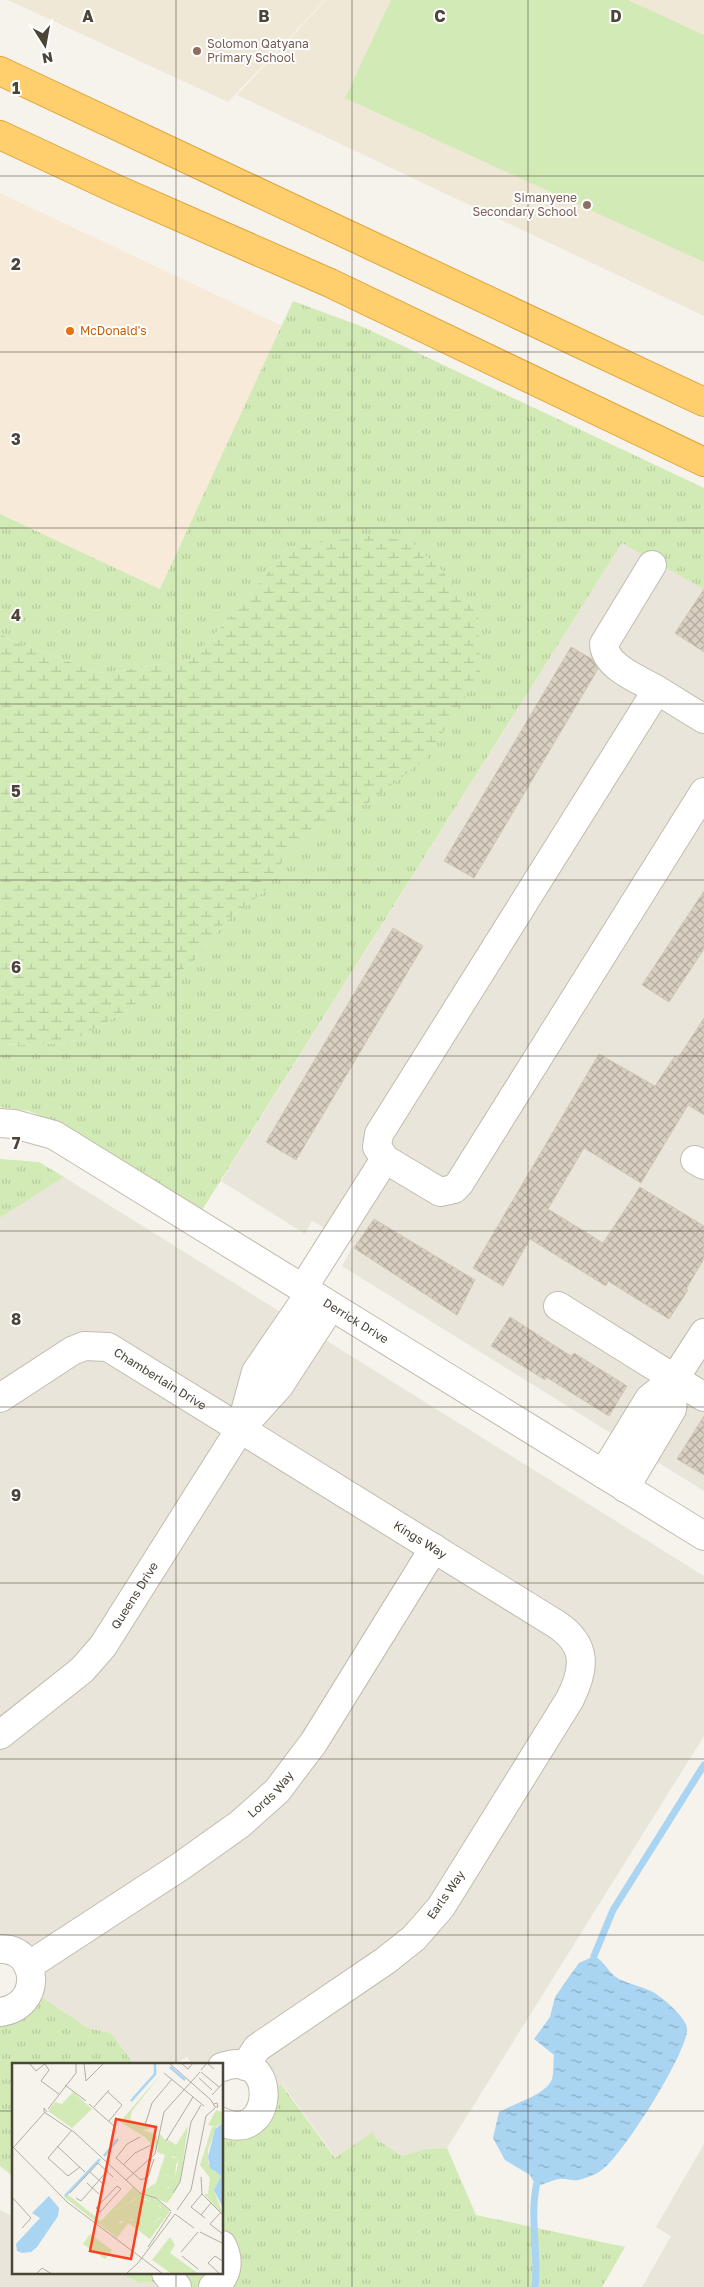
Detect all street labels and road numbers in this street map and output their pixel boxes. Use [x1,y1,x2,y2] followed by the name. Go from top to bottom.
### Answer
[320,1295,391,1347] street label: Derrick Drive
[111,1344,209,1413] street label: Chamberlain Drive
[391,1517,450,1562] street label: Kings Way
[108,1559,161,1632] street label: Queens Drive
[244,1768,297,1821] street label: Lords Way
[423,1867,468,1922] street label: Earls Way

